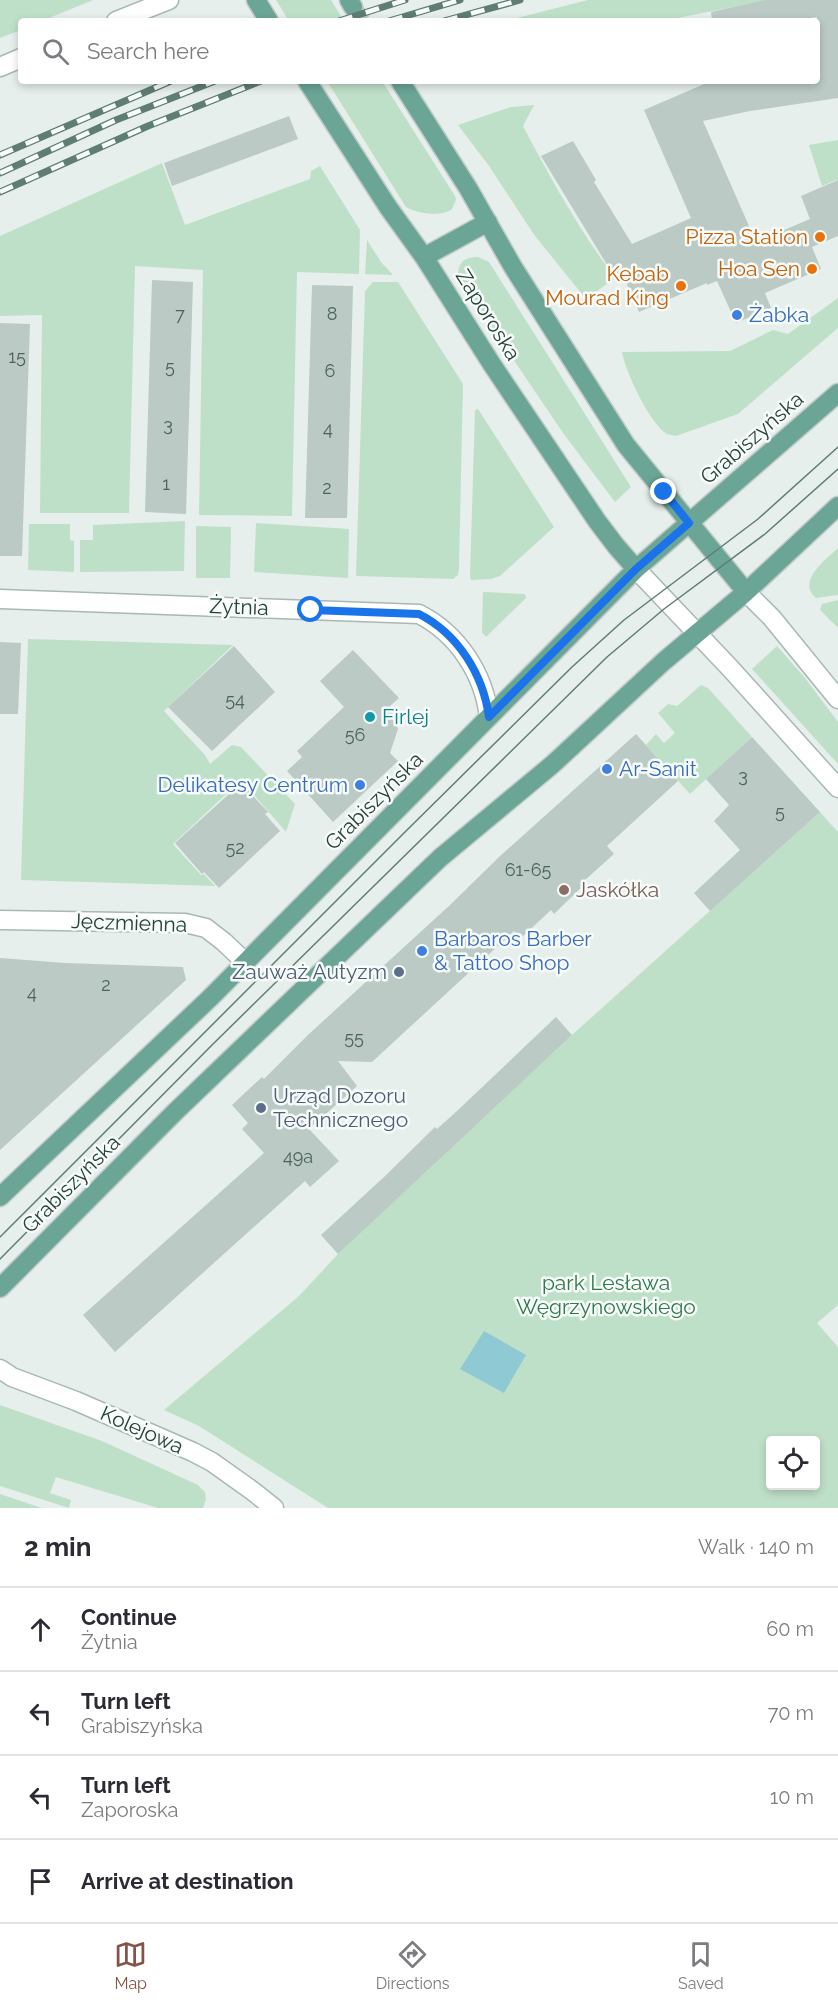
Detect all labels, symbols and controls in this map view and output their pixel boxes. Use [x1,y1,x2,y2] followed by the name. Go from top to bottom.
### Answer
[18,18,820,84] search box
[39,35,72,68] icon: search
[87,38,209,64] text: Search here
[686,224,808,249] place label: Pizza Station
[813,230,827,244] marker: Pizza Station
[718,256,800,281] place label: Hoa Sen
[545,261,669,310] place label: Kebab Mourad King
[805,262,819,276] marker: Hoa Sen
[451,265,526,365] street label: Zaporoska
[674,279,688,293] marker: Kebab Mourad King
[749,302,809,327] place label: Żabka
[327,303,337,324] house number: 8
[175,304,185,325] house number: 7
[730,308,744,322] marker: Żabka
[8,346,26,367] house number: 15
[165,356,175,377] house number: 5
[325,360,336,381] house number: 6
[695,386,808,489] street label: Grabiszyńska
[163,414,173,435] house number: 3
[323,418,333,439] house number: 4
[162,473,170,494] house number: 1
[322,477,332,498] house number: 2
[650,478,676,504] route end
[209,593,269,620] street label: Żytnia
[297,596,323,622] route start
[225,689,245,710] house number: 54
[382,704,429,729] place label: Firlej
[363,710,377,724] marker: Firlej
[345,724,365,745] house number: 56
[320,747,428,855] street label: Grabiszyńska
[619,756,697,781] place label: Ar-Sanit
[600,762,614,776] marker: Ar-Sanit
[738,765,748,786] house number: 3
[158,772,348,797] place label: Delikatesy Centrum
[353,778,367,792] marker: Delikatesy Centrum
[775,801,785,822] house number: 5
[225,837,245,858] house number: 52
[505,859,551,880] house number: 61-65
[576,877,659,902] place label: Jaskółka
[557,883,571,897] marker: Jaskółka
[70,908,188,937] street label: Jęczmienna
[434,926,592,975] place label: Barbaros Barber & Tattoo Shop
[415,944,429,958] marker: Barbaros Barber & Tattoo Shop
[232,959,387,984] place label: Zauważ Autyzm
[392,965,406,979] marker: Zauważ Autyzm
[101,974,111,995] house number: 2
[27,982,37,1003] house number: 4
[344,1027,364,1048] house number: 55
[273,1083,408,1132] place label: Urząd Dozoru Technicznego
[254,1101,268,1115] marker: Urząd Dozoru Technicznego
[17,1130,125,1238] street label: Grabiszyńska
[283,1146,313,1167] house number: 49a
[516,1270,696,1319] park label: park Lesława Węgrzynowskiego
[97,1400,188,1459] street label: Kolejowa
[766,1436,820,1490] map controls
[766,1436,820,1490] button: locate
[24,1532,91,1562] text: 2 min
[698,1535,814,1559] text: Walk · 140 m
[81,1604,177,1630] text: Continue
[24,1613,57,1646] icon: ahead
[766,1617,814,1641] text: 60 m
[81,1630,138,1654] text: Żytnia
[81,1688,171,1714] text: Turn left
[24,1697,57,1730] icon: left
[768,1701,814,1725] text: 70 m
[81,1714,203,1738] text: Grabiszyńska
[81,1772,171,1798] text: Turn left
[24,1781,57,1814] icon: left
[770,1785,814,1809] text: 10 m
[81,1798,178,1822] text: Zaporoska
[24,1865,57,1898] icon: arrive
[81,1868,294,1894] text: Arrive at destination
[114,1938,147,1993] tab: Map
[376,1938,450,1993] tab: Directions
[678,1938,724,1993] tab: Saved

